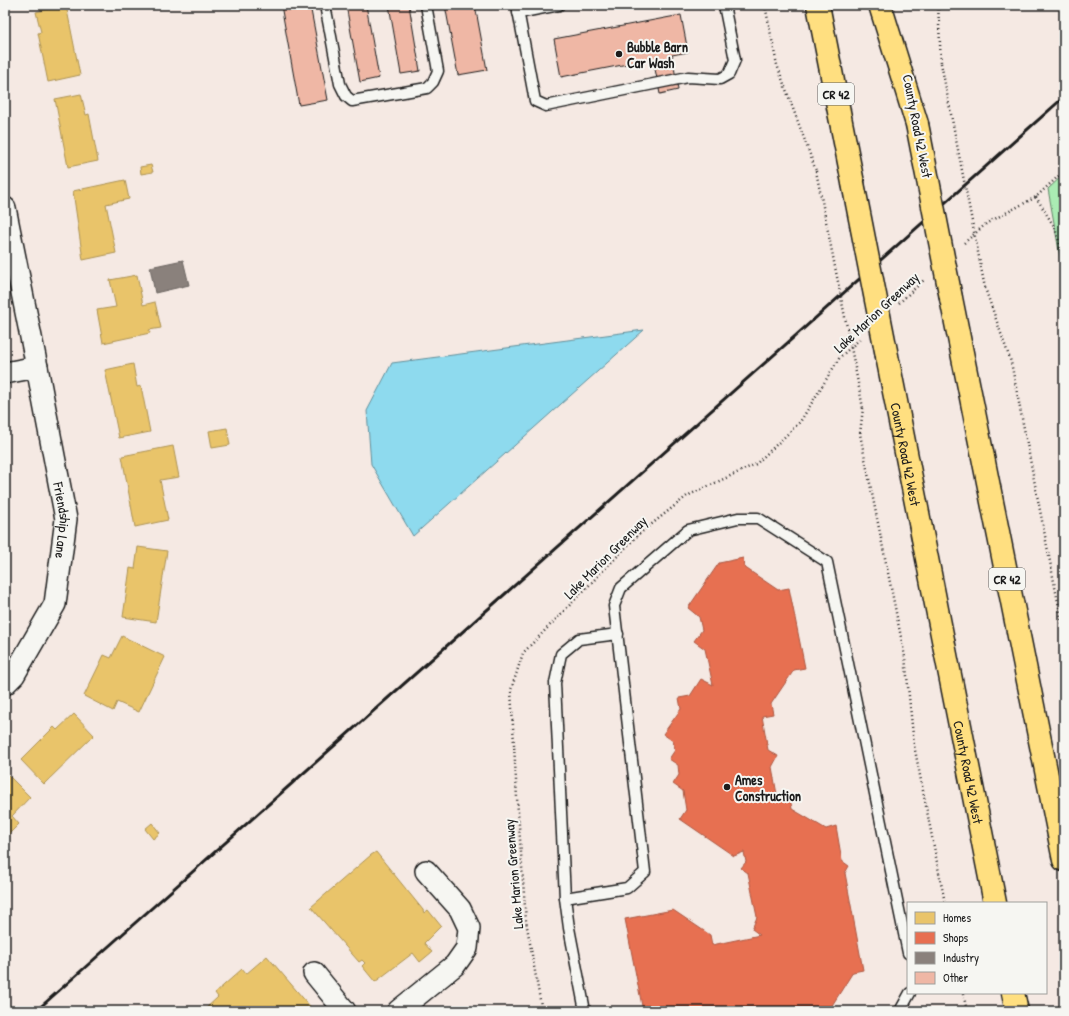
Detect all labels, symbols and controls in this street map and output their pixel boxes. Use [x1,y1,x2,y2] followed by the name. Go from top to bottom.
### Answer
[627,37,688,72] place label: Bubble Barn Car Wash
[614,49,624,59] marker: Bubble Barn Car Wash
[898,73,937,180] street label: County Road 42 West
[818,83,854,105] road number: CR 42
[829,267,924,357] street label: Lake Marion Greenway
[887,401,926,508] street label: County Road 42 West
[49,479,76,560] street label: Friendship Lane
[559,511,651,603] street label: Lake Marion Greenway
[989,568,1025,590] road number: CR 42
[950,719,989,825] street label: County Road 42 West
[735,770,801,805] place label: Ames Construction
[722,782,732,792] marker: Ames Construction
[499,818,528,930] street label: Lake Marion Greenway
[907,902,1047,994] legend
[943,909,971,926] text: Homes
[943,929,969,946] text: Shops
[943,949,979,966] text: Industry
[943,969,969,986] text: Other

